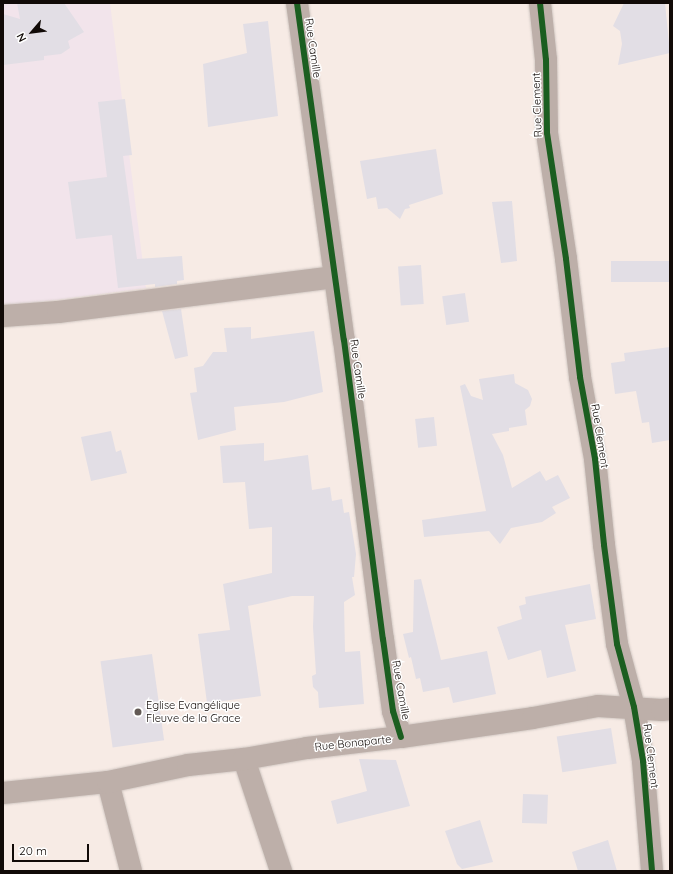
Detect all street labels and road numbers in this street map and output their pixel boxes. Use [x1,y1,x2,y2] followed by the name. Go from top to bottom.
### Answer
[302,17,324,79] street label: Rue Camille
[529,72,545,138] street label: Rue Clement
[347,338,369,400] street label: Rue Camille
[588,403,612,469] street label: Rue Clement
[389,659,413,721] street label: Rue Camille
[640,723,662,789] street label: Rue Clement
[314,732,392,754] street label: Rue Bonaparte

